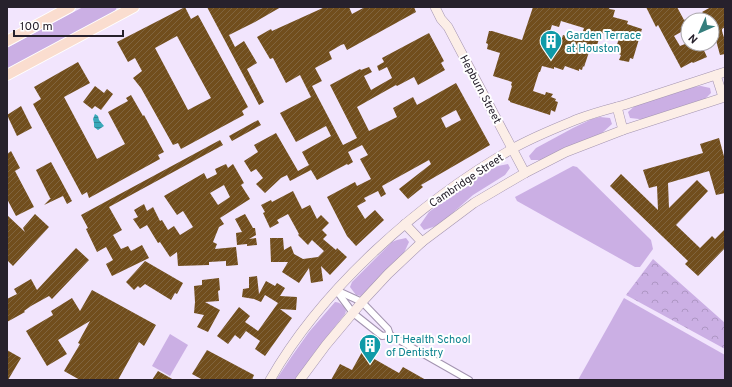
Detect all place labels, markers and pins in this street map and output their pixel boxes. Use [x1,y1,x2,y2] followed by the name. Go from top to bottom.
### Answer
[538,28,564,61] building icon: Garden Terrace at Houston
[566,29,641,56] place label: Garden Terrace at Houston
[357,332,383,365] building icon: UT Health School of Dentistry
[386,333,471,360] place label: UT Health School of Dentistry

